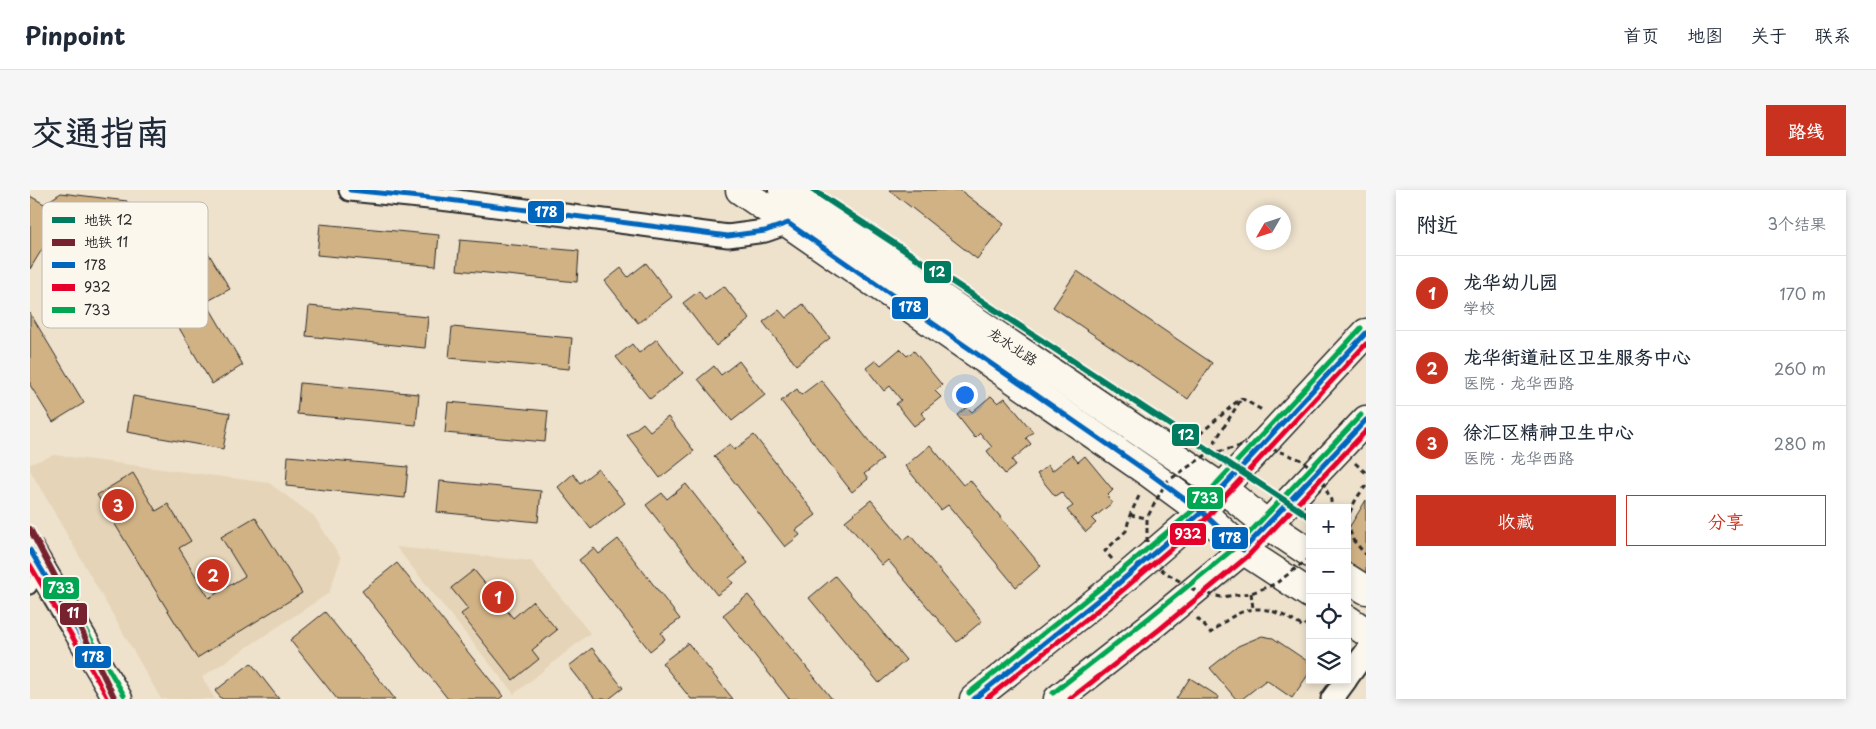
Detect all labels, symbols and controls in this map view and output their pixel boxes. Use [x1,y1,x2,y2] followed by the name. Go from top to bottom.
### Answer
[25,17,126,53] text: Pinpoint
[1623,21,1659,48] text: 首页
[1687,21,1723,48] text: 地图
[1751,21,1787,48] text: 关于
[1815,21,1851,48] text: 联系
[30,104,170,157] text: 交通指南
[1766,105,1846,156] button: 路线
[527,200,565,224] line badge: 178
[534,201,558,222] text: 178
[42,202,208,328] legend
[1246,205,1291,250] north arrow
[1416,207,1458,239] text: 附近
[84,209,133,230] text: 地铁 12
[1767,211,1826,235] text: 3个结果
[84,231,128,252] text: 地铁 11
[84,254,107,275] text: 178
[923,260,952,284] line badge: 12
[929,261,945,282] text: 12
[1463,267,1558,295] text: 龙华幼儿园
[84,276,111,297] text: 932
[1428,281,1436,305] text: 1
[1780,281,1826,305] text: 170 m
[1463,295,1495,319] text: 学校
[891,296,929,320] line badge: 178
[898,296,922,317] text: 178
[84,299,110,320] text: 733
[984,322,1042,370] street label: 龙水北路
[1463,342,1691,370] text: 龙华街道社区卫生服务中心
[1426,356,1438,380] text: 2
[1774,356,1826,380] text: 260 m
[1463,370,1574,394] text: 医院 · 龙华西路
[952,382,978,408] your location
[1463,417,1634,445] text: 徐汇区精神卫生中心
[1171,423,1200,447] line badge: 12
[1178,424,1194,445] text: 12
[1427,431,1437,455] text: 3
[1774,431,1826,455] text: 280 m
[1463,445,1574,469] text: 医院 · 龙华西路
[102,486,134,524] pin: 3
[1186,486,1224,510] line badge: 733
[1192,487,1218,508] text: 733
[1416,495,1616,546] button: 收藏
[1626,495,1826,546] button: 分享
[1306,504,1351,684] map controls
[1306,504,1351,549] button: +
[1169,522,1207,546] line badge: 932
[1175,523,1202,544] text: 932
[1211,526,1249,550] line badge: 178
[1218,527,1242,548] text: 178
[1306,549,1351,594] button: −
[197,556,229,594] pin: 2
[42,576,80,600] line badge: 733
[48,577,74,598] text: 733
[482,578,514,616] pin: 1
[1306,594,1351,639] button: locate
[59,602,88,626] line badge: 11
[67,602,79,623] text: 11
[1306,639,1351,684] button: layers
[74,645,112,669] line badge: 178
[81,646,105,667] text: 178

